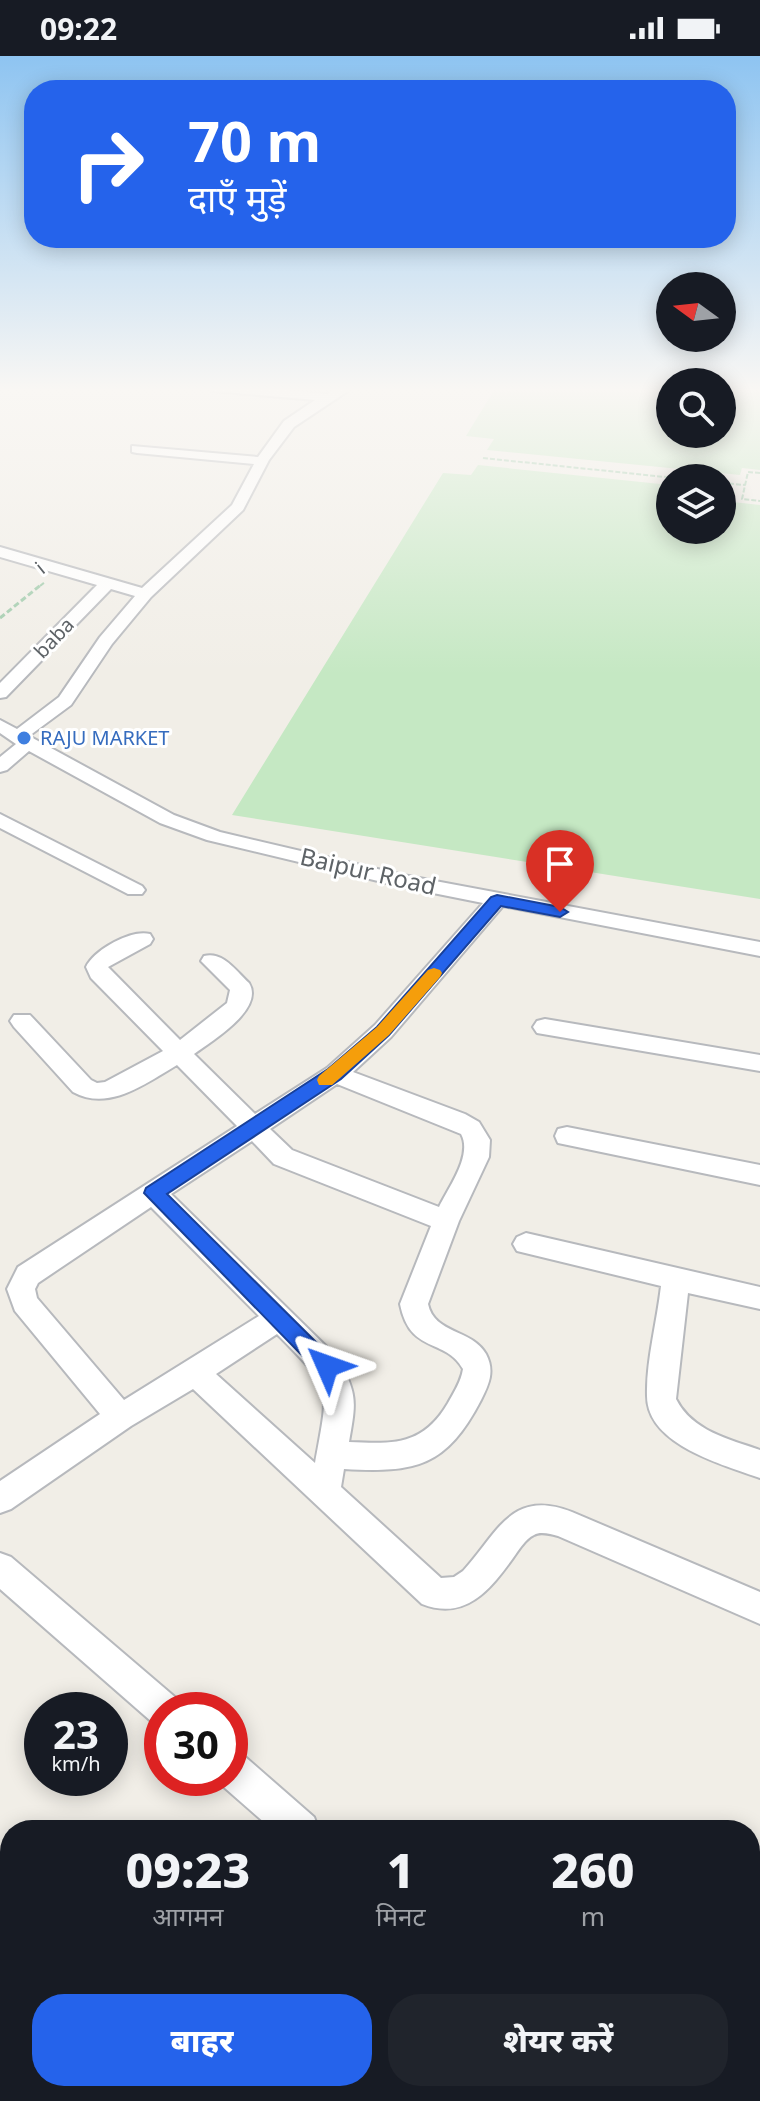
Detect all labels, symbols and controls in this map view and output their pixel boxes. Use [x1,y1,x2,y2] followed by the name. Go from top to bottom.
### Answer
[40,8,117,49] text: 09:22
[188,102,321,178] text: 70 m
[56,112,160,216] icon: right
[188,174,287,223] text: दाएँ मुड़ें
[656,272,736,352] north arrow
[656,272,736,544] map controls
[656,368,736,448] button: search
[656,464,736,544] button: layers
[29,555,50,580] street label: i
[28,611,80,664] street label: baba
[40,724,169,751] place label: RAJU MARKET
[15,729,33,747] marker: RAJU MARKET
[526,830,594,912] pin
[297,839,440,902] street label: Baipur Road
[538,842,582,886] icon: arrive
[285,1324,369,1408] position arrow
[144,1692,248,1796] speed limit sign: 30
[53,1706,99,1761] text: 23
[51,1750,101,1777] text: km/h
[126,1837,250,1902] text: 09:23
[387,1837,415,1902] text: 1
[551,1837,634,1902] text: 260
[152,1898,223,1934] text: आगमन
[376,1898,426,1934] text: मिनट
[581,1898,605,1934] text: m
[32,1994,372,2086] button: बाहर
[388,1994,728,2086] button: शेयर करें

